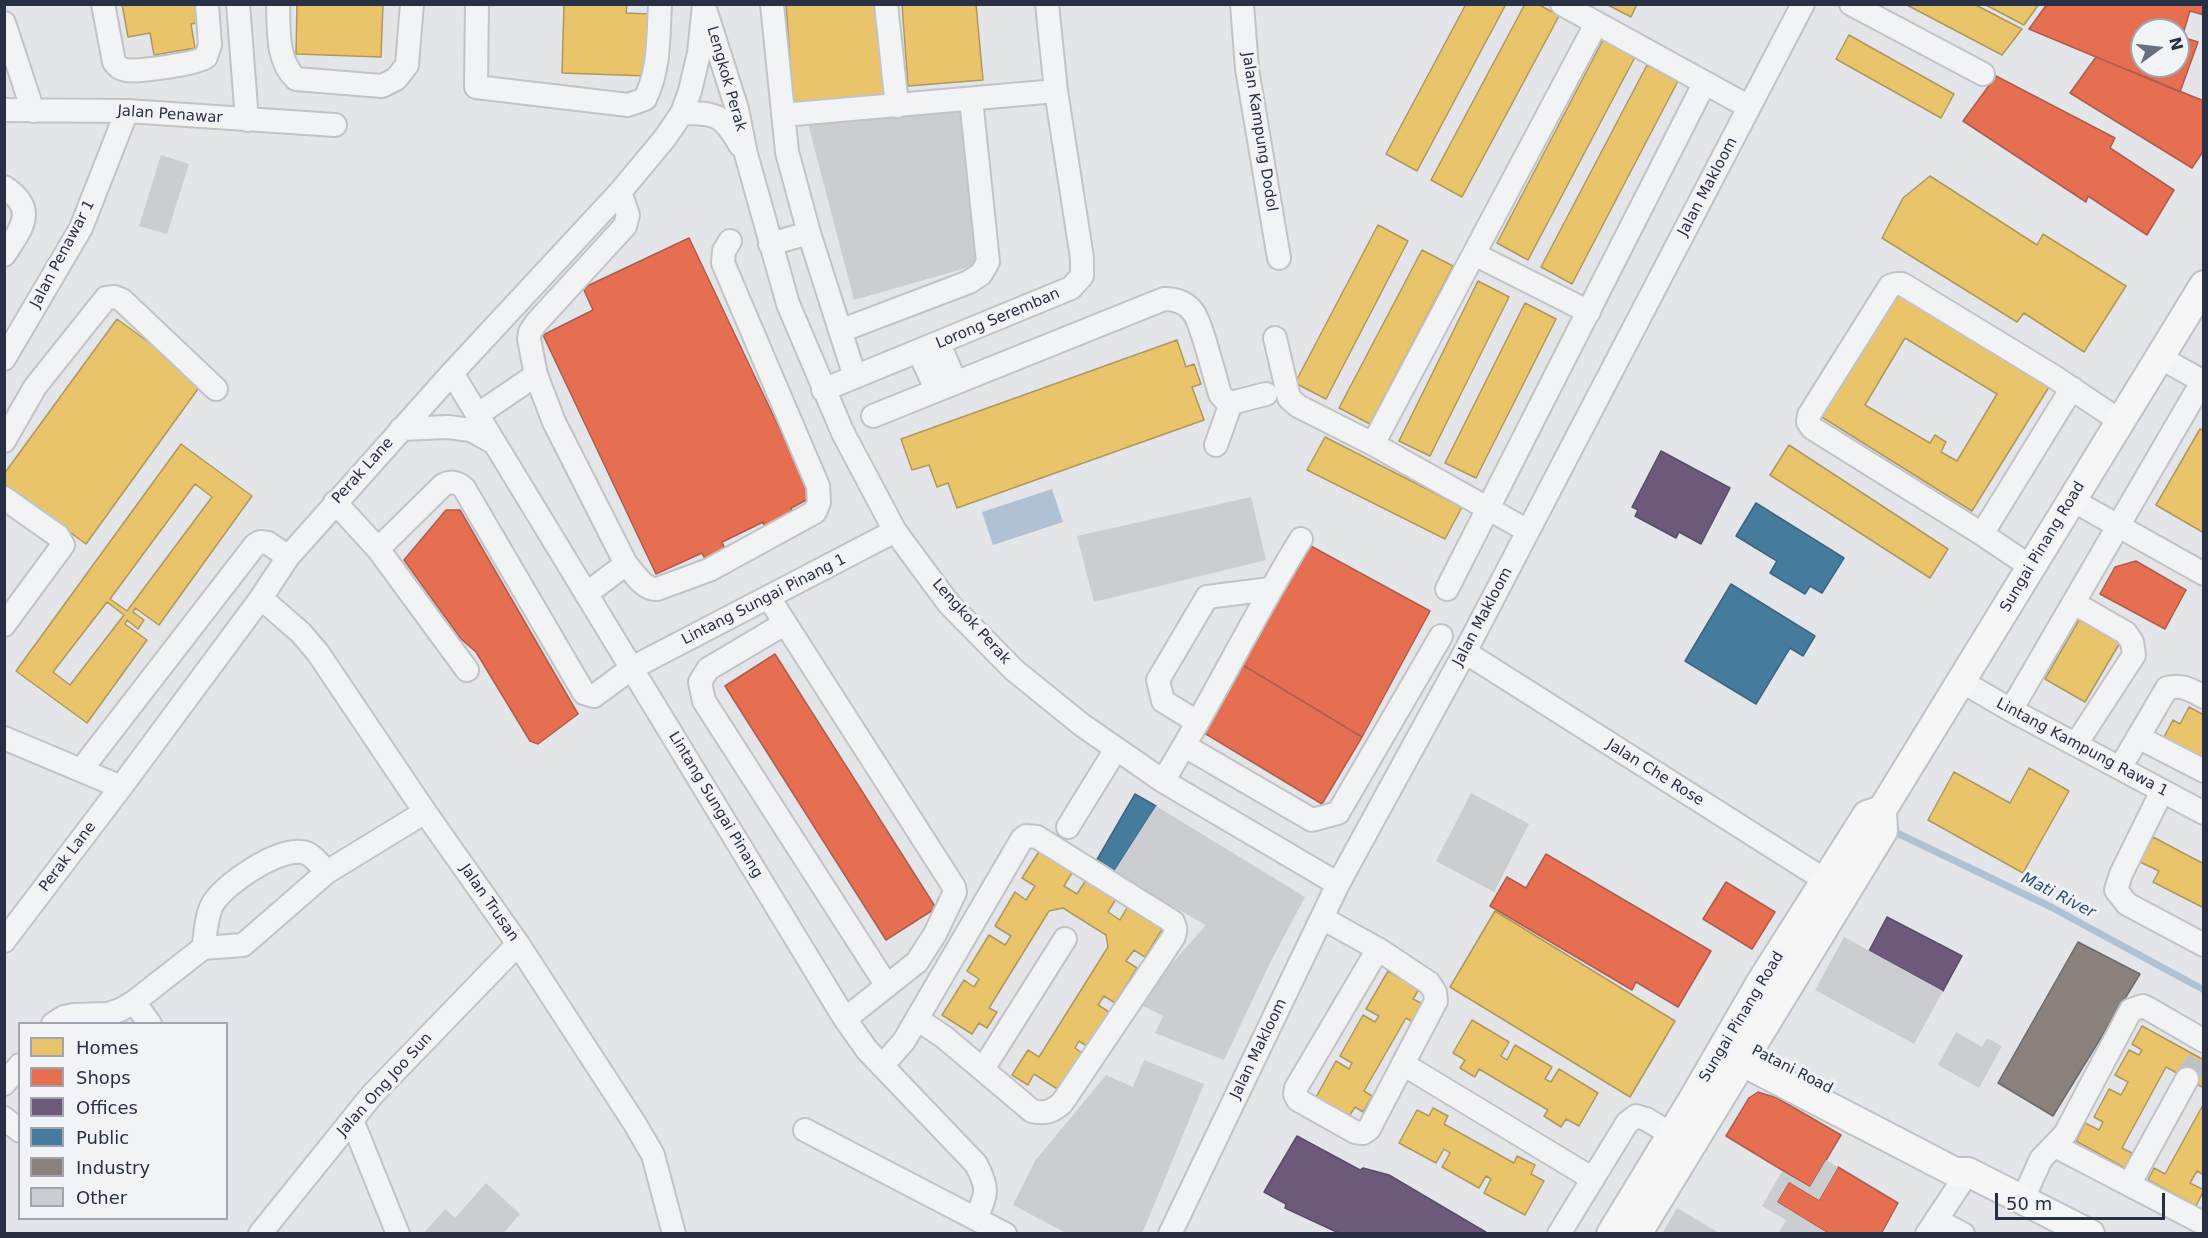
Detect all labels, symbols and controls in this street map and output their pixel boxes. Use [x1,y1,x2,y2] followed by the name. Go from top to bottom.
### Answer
[2130,18,2190,78] north arrow
[702,24,750,134] street label: Lengkok Perak
[2165,35,2187,53] text: N
[1238,51,1280,213] street label: Jalan Kampung Dodol
[117,102,223,128] street label: Jalan Penawar
[1674,135,1742,239] street label: Jalan Makloom
[27,197,99,311] street label: Jalan Penawar 1
[933,285,1063,353] street label: Lorong Seremban
[329,434,397,508] street label: Perak Lane
[1997,478,2089,616] street label: Sungai Pinang Road
[679,551,849,649] street label: Lintang Sungai Pinang 1
[1449,565,1517,669] street label: Jalan Makloom
[928,576,1014,668] street label: Lengkok Perak
[1993,695,2171,801] street label: Lintang Kampung Rawa 1
[664,728,766,882] street label: Lintang Sungai Pinang
[1603,736,1707,810] street label: Jalan Che Rose
[36,819,100,895] street label: Perak Lane
[456,861,522,945] street label: Jalan Trusan
[2018,869,2098,923] water label: Mati River
[1696,948,1788,1086] street label: Sungai Pinang Road
[1227,996,1291,1102] street label: Jalan Makloom
[18,1022,228,1220] legend
[334,1030,436,1140] street label: Jalan Ong Joo Sun
[76,1037,139,1058] text: Homes
[1748,1042,1836,1098] street label: Patani Road
[76,1067,131,1088] text: Shops
[76,1097,138,1118] text: Offices
[76,1127,129,1148] text: Public
[76,1157,150,1178] text: Industry
[1998,1181,2168,1219] scale bar
[76,1187,127,1208] text: Other
[2006,1193,2052,1214] text: 50 m

